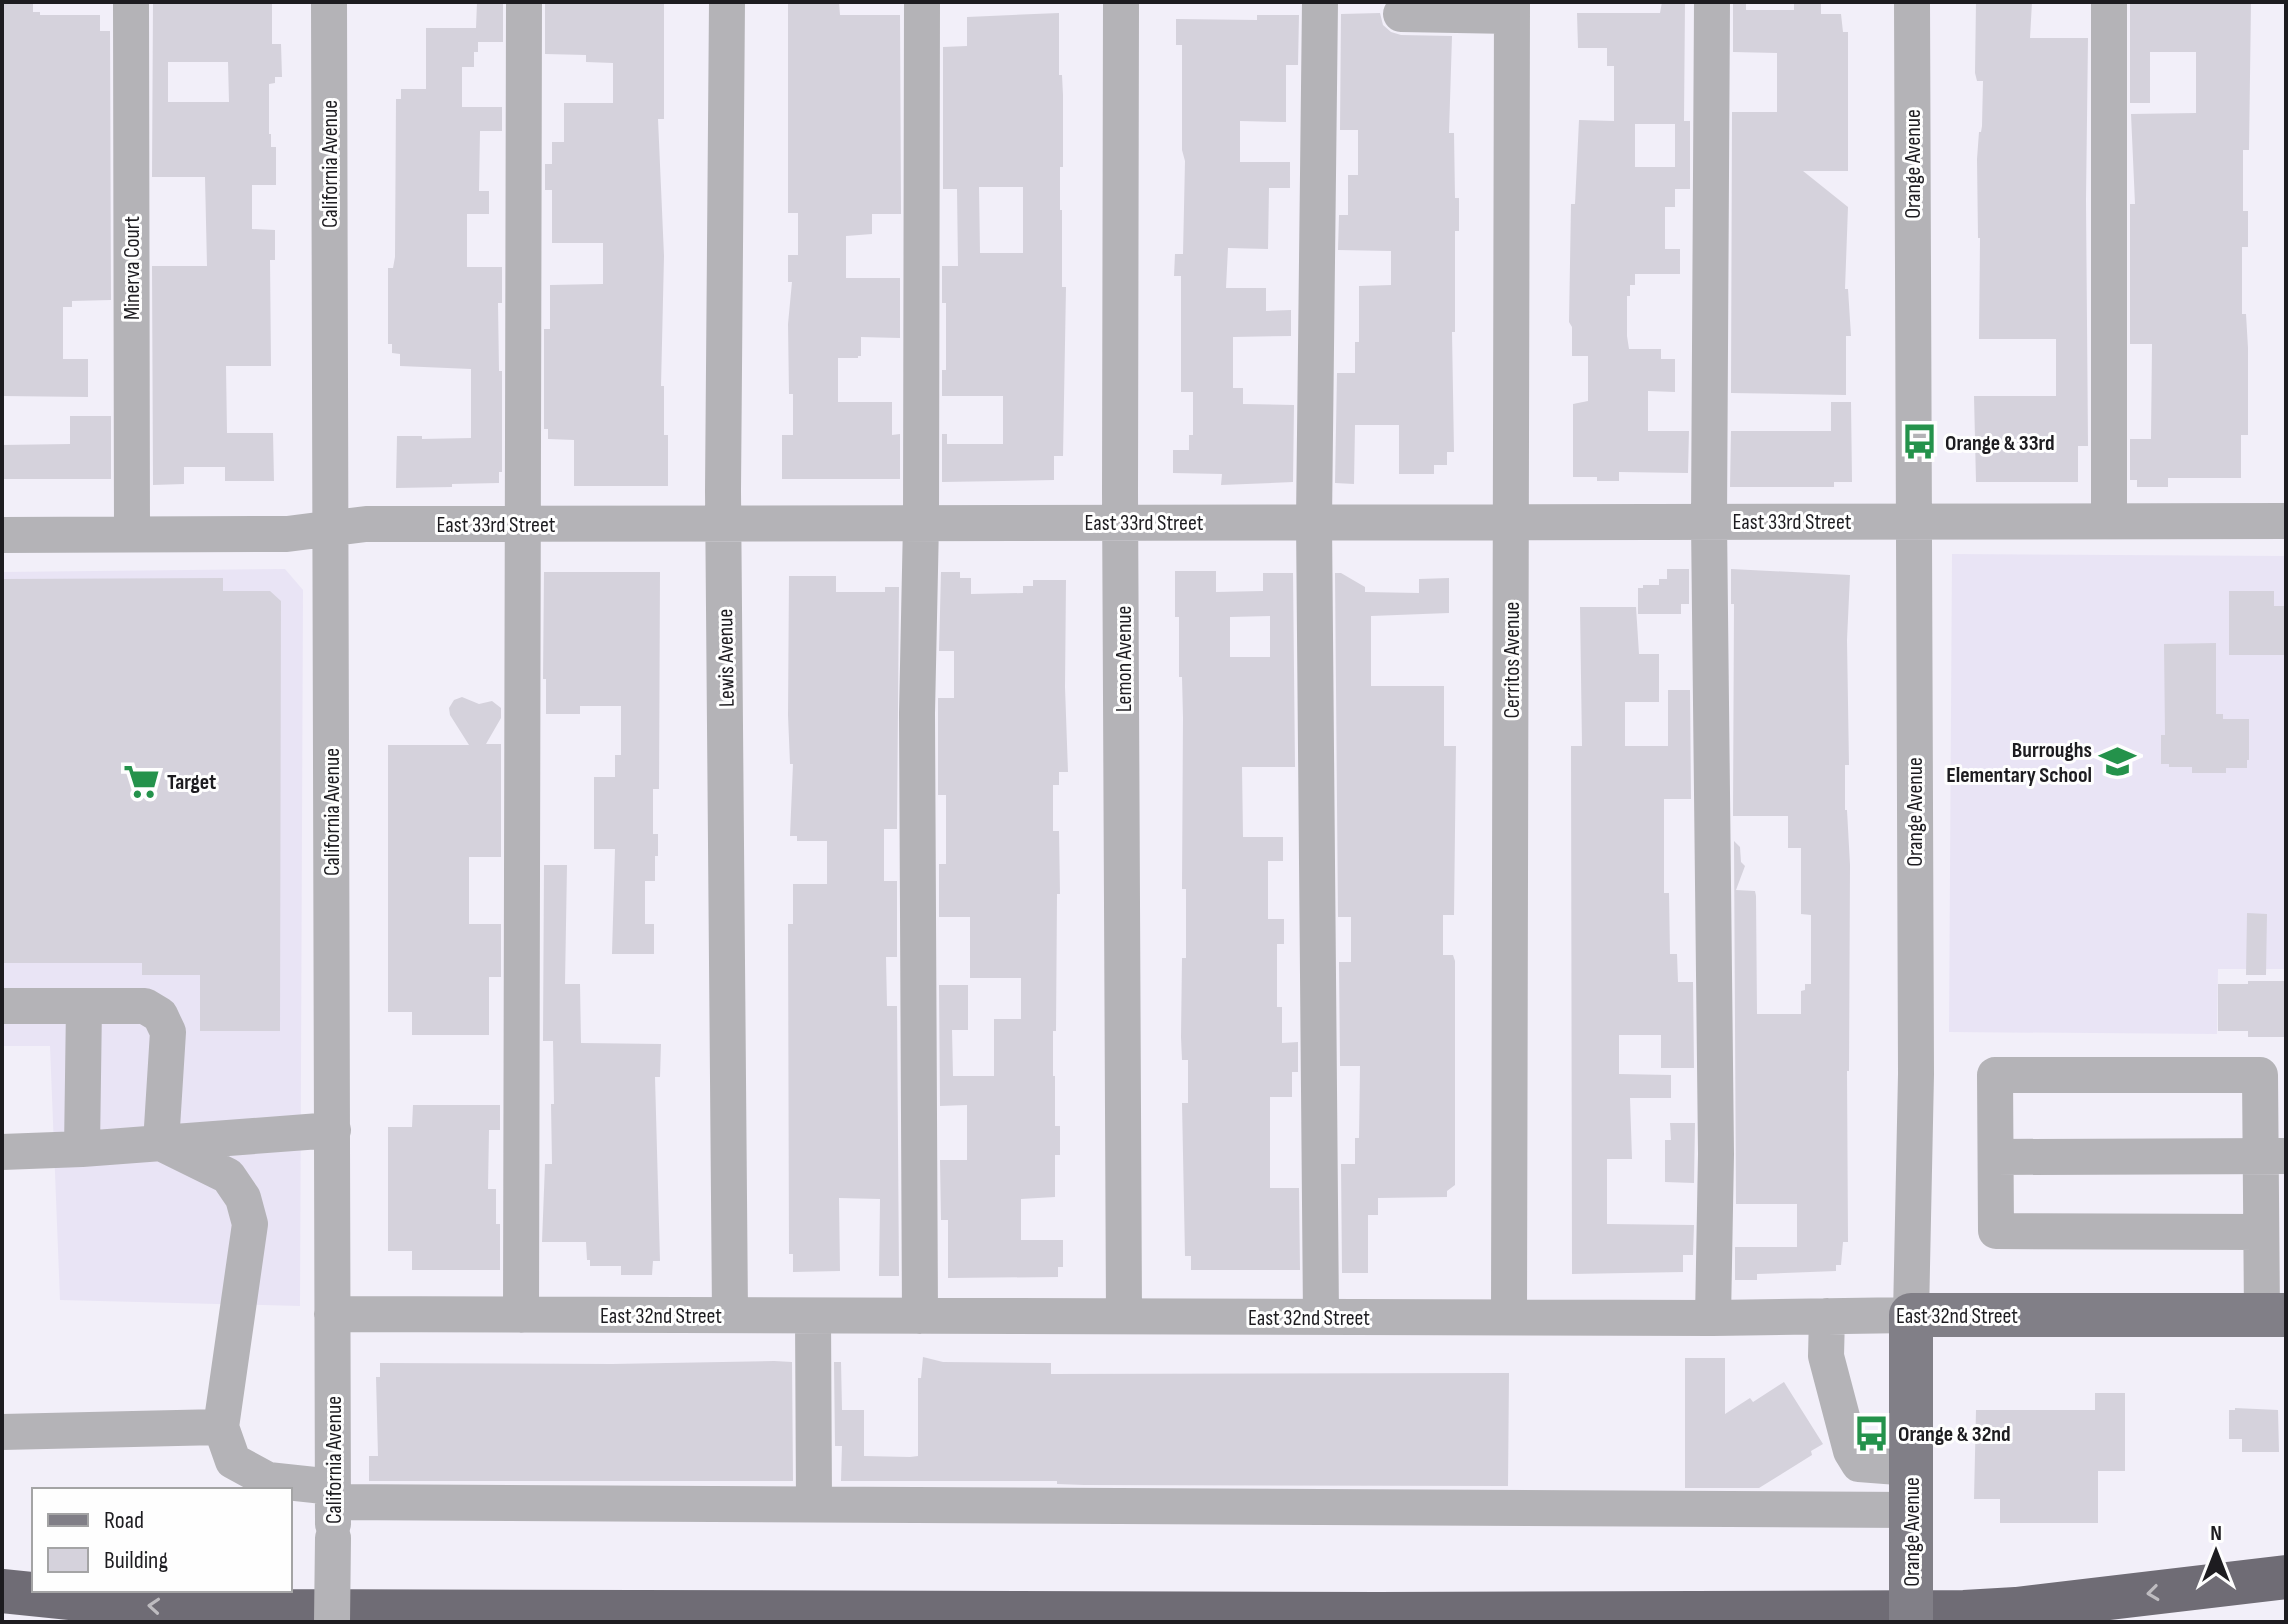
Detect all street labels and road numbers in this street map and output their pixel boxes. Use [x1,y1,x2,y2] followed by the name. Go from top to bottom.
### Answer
[317,100,344,228] street label: California Avenue
[1900,109,1927,219] street label: Orange Avenue
[119,216,146,320] street label: Minerva Court
[1733,509,1852,536] street label: East 33rd Street
[1085,510,1204,537] street label: East 33rd Street
[437,512,556,539] street label: East 33rd Street
[1499,602,1526,718] street label: Cerritos Avenue
[1111,606,1138,712] street label: Lemon Avenue
[712,609,741,707] street label: Lewis Avenue
[319,748,346,876] street label: California Avenue
[1902,757,1929,867] street label: Orange Avenue
[600,1303,722,1330] street label: East 32nd Street
[1896,1303,2018,1330] street label: East 32nd Street
[1248,1305,1370,1332] street label: East 32nd Street
[321,1396,348,1524] street label: California Avenue
[1899,1477,1926,1587] street label: Orange Avenue

